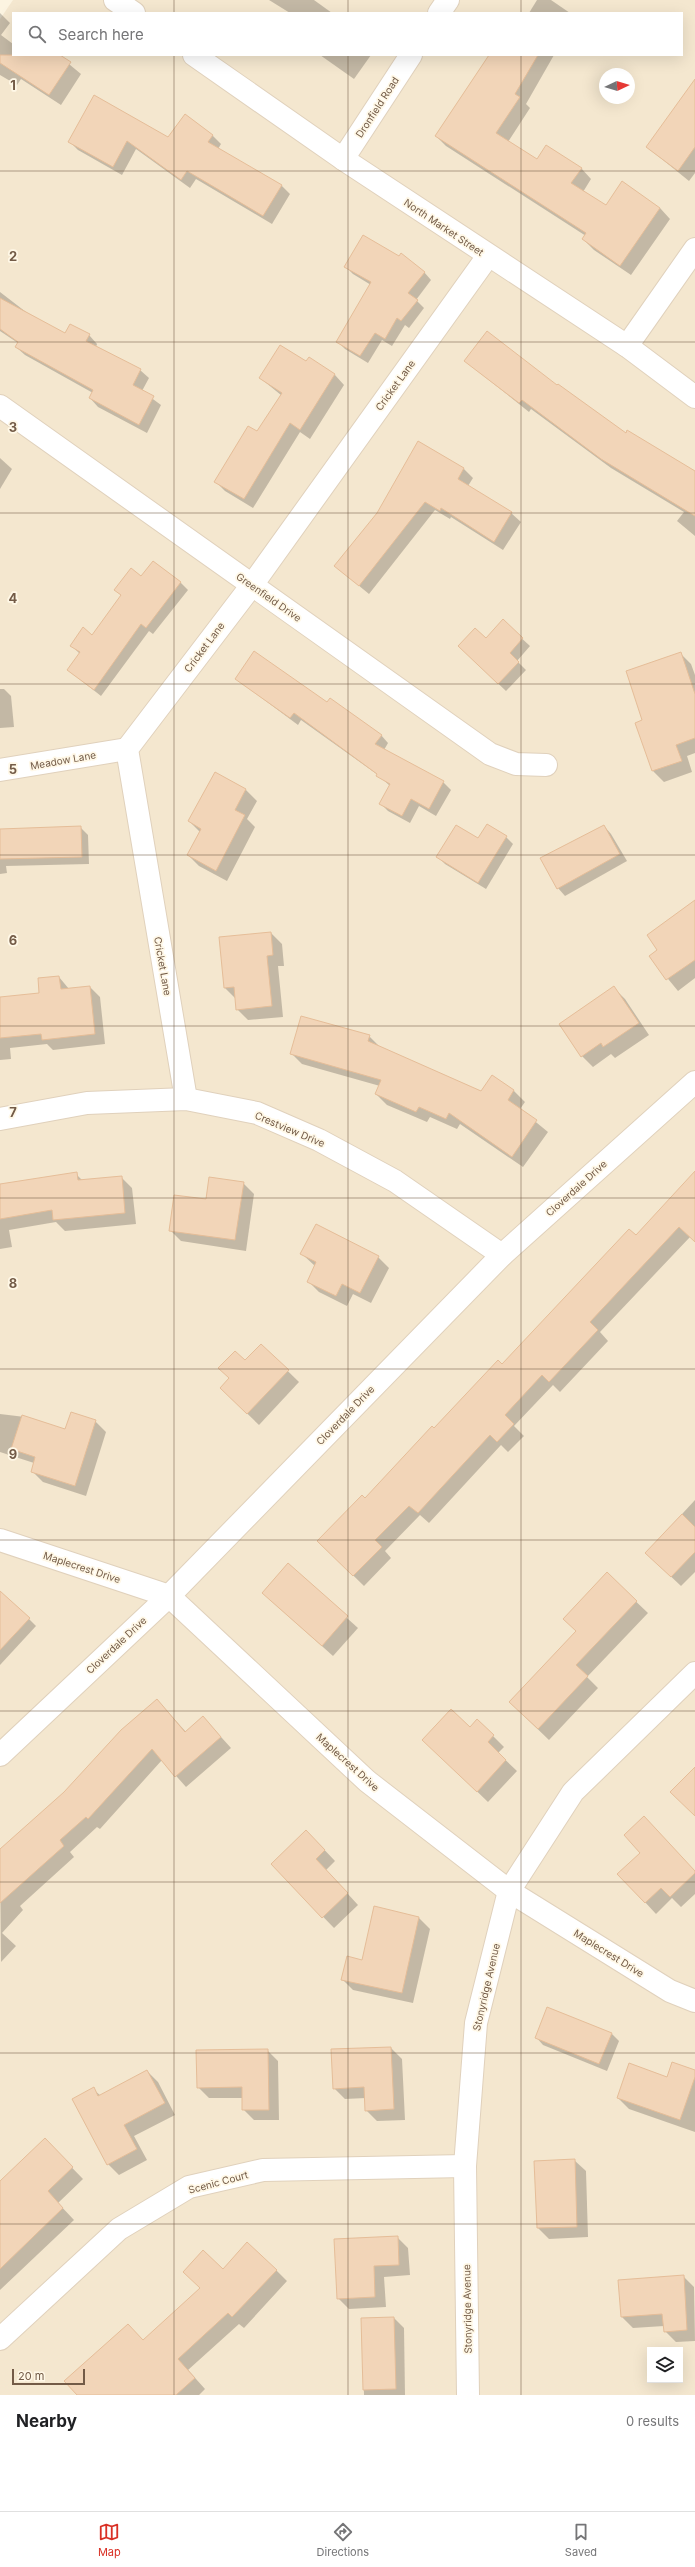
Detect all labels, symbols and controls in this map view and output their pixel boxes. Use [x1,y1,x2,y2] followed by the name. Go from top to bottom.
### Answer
[12,12,683,56] search box
[26,23,48,45] icon: search
[58,25,144,44] text: Search here
[599,68,635,104] north arrow
[353,74,401,140] street label: Dronfield Road
[10,77,16,93] text: 1
[402,196,487,258] street label: North Market Street
[9,248,17,264] text: 2
[373,357,417,413] street label: Cricket Lane
[9,419,17,435] text: 3
[234,570,304,624] street label: Greenfield Drive
[9,590,18,606] text: 4
[181,619,227,674] street label: Cricket Lane
[29,748,97,772] street label: Meadow Lane
[9,761,17,777] text: 5
[9,932,17,948] text: 6
[152,936,174,997] street label: Cricket Lane
[9,1104,17,1120] text: 7
[253,1109,327,1149] street label: Crestview Drive
[543,1157,609,1219] street label: Cloverdale Drive
[9,1275,17,1291] text: 8
[314,1383,377,1447] street label: Cloverdale Drive
[9,1446,17,1462] text: 9
[42,1549,122,1585] street label: Maplecrest Drive
[83,1614,149,1676] street label: Cloverdale Drive
[314,1731,382,1793] street label: Maplecrest Drive
[572,1927,646,1979] street label: Maplecrest Drive
[470,1942,502,2032] street label: Stonyridge Avenue
[187,2168,250,2196] street label: Scenic Court
[460,2264,474,2354] street label: Stonyridge Avenue
[647,2347,683,2383] map controls
[647,2347,683,2383] button: layers
[12,2367,85,2386] scale bar
[18,2369,44,2383] text: 20 m
[16,2411,77,2431] text: Nearby
[626,2413,679,2429] text: 0 results
[98,2521,121,2559] tab: Map
[317,2521,369,2559] tab: Directions
[565,2521,597,2559] tab: Saved

